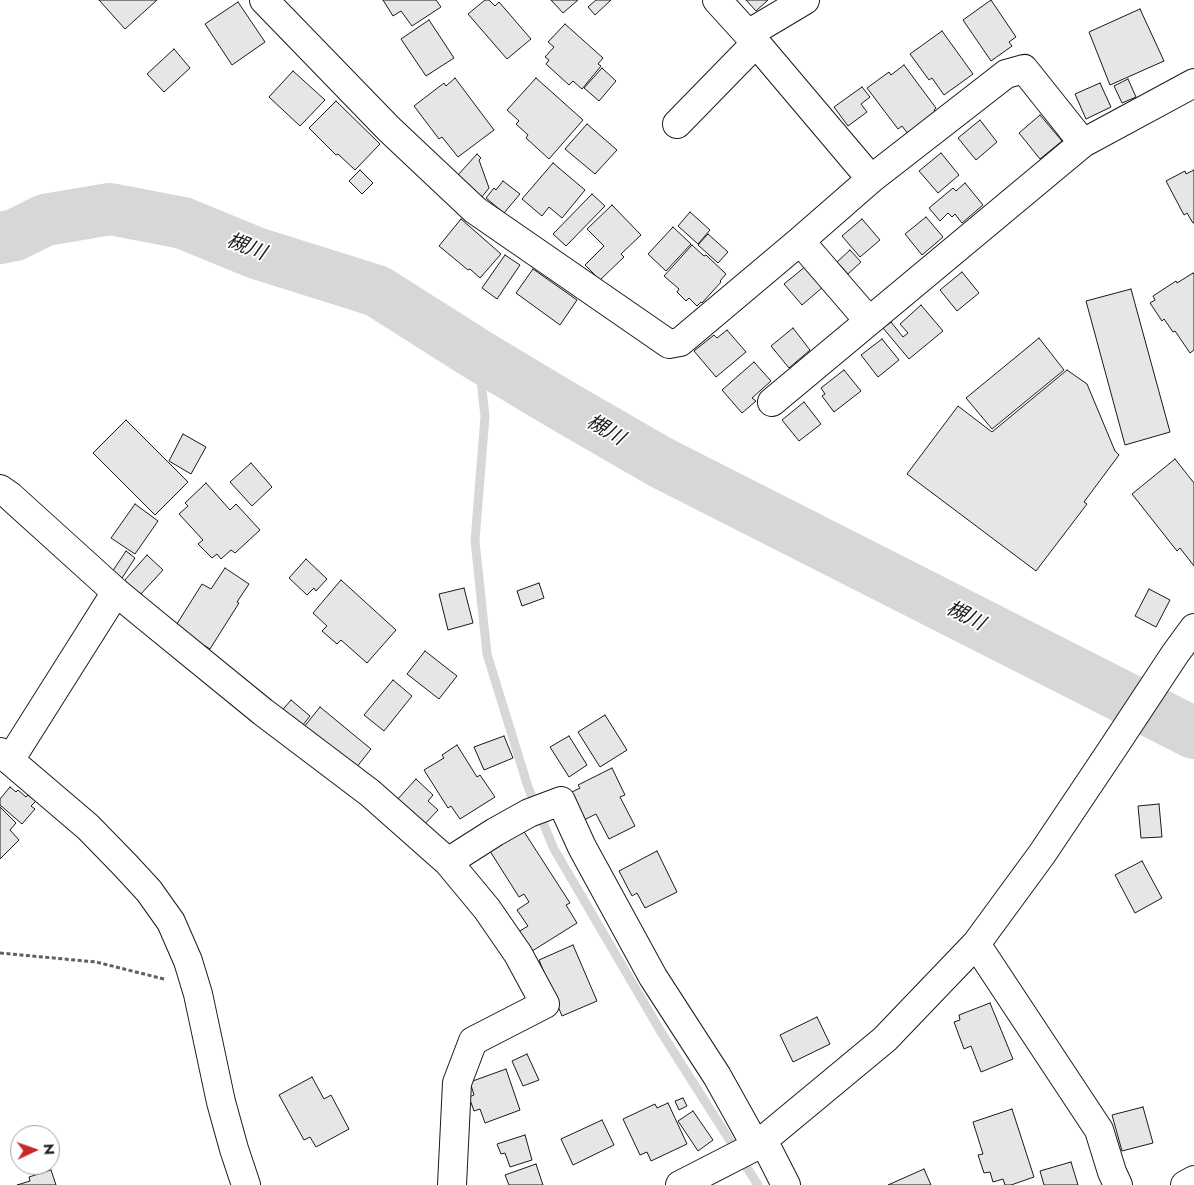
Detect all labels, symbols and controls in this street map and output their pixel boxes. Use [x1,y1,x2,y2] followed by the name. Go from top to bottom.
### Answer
[223,230,269,266] water label: 槻川
[582,411,628,451] water label: 槻川
[942,597,988,637] water label: 槻川
[10,1125,60,1175] north arrow
[39,1143,59,1155] text: N

